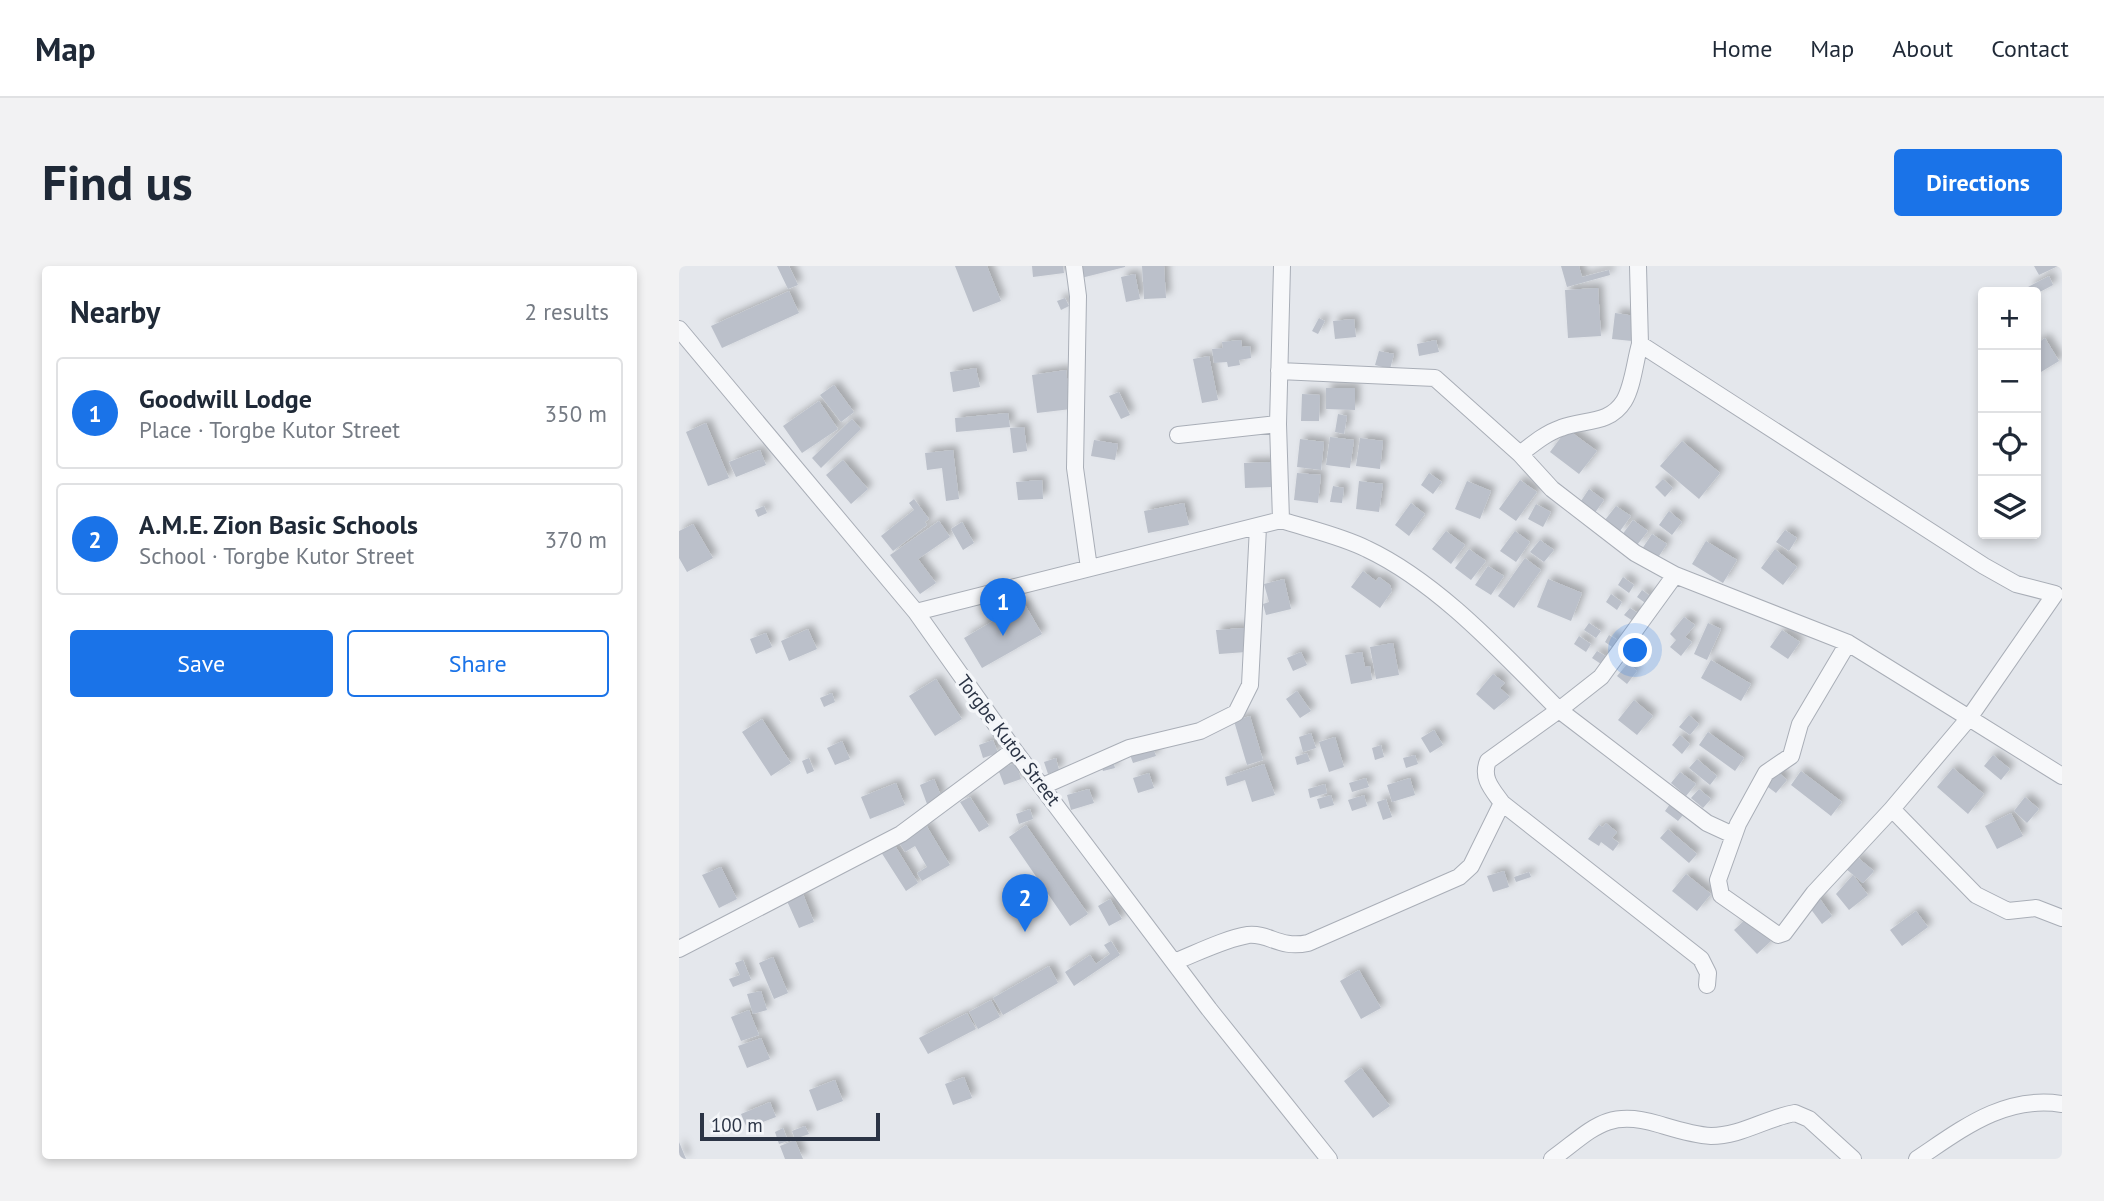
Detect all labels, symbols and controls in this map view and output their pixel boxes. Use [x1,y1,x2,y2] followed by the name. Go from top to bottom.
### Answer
[35,27,96,70] text: Map
[1712,33,1772,64] text: Home
[1810,33,1854,64] text: Map
[1892,33,1953,64] text: About
[1991,33,2069,64] text: Contact
[1894,149,2062,216] button: Directions
[42,150,193,214] text: Find us
[1978,287,2041,539] map controls
[1978,287,2041,350] button: +
[70,292,160,331] text: Nearby
[525,297,609,326] text: 2 results
[1978,350,2041,413] button: −
[139,382,312,415] text: Goodwill Lodge
[88,399,102,428] text: 1
[545,399,607,428] text: 350 m
[1978,413,2041,476] button: locate
[139,415,400,444] text: Place · Torgbe Kutor Street
[1978,476,2041,539] button: layers
[139,508,418,541] text: A.M.E. Zion Basic Schools
[88,525,102,554] text: 2
[545,525,607,554] text: 370 m
[139,541,414,570] text: School · Torgbe Kutor Street
[980,578,1026,636] pin: 1
[70,630,333,697] button: Save
[347,630,609,697] button: Share
[1618,633,1652,667] your location
[952,670,1066,811] street label: Torgbe Kutor Street
[1002,874,1048,932] pin: 2
[700,1110,880,1142] scale bar
[711,1113,763,1137] text: 100 m

